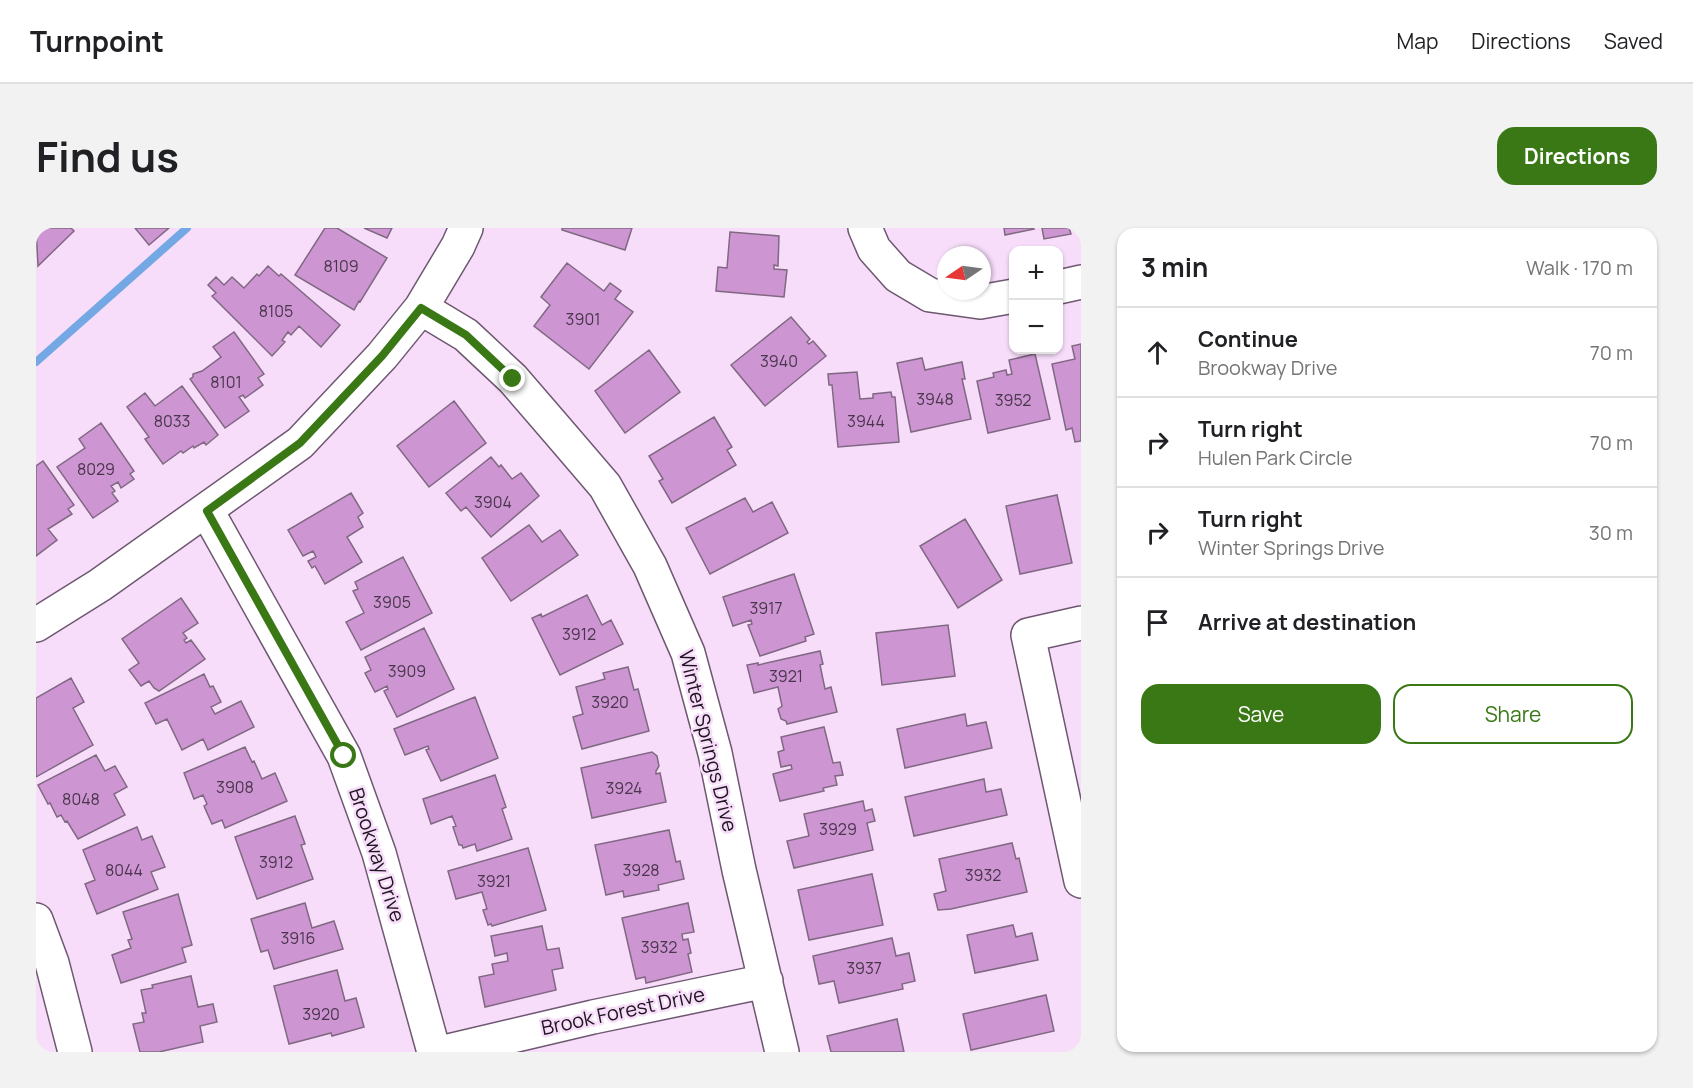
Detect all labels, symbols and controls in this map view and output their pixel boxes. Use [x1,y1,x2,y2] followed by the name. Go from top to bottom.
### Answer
[30,22,164,60] text: Turnpoint
[1397,27,1438,55] text: Map
[1471,27,1571,55] text: Directions
[1604,27,1663,55] text: Saved
[36,127,179,185] text: Find us
[1497,127,1657,185] button: Directions
[937,246,991,300] north arrow
[1009,246,1063,354] map controls
[1009,246,1063,300] button: +
[1141,249,1208,285] text: 3 min
[1526,254,1633,281] text: Walk · 170 m
[323,255,359,277] house number: 8109
[259,300,293,322] house number: 8105
[1009,300,1063,354] button: −
[566,308,600,330] house number: 3901
[1198,324,1298,354] text: Continue
[1141,336,1174,369] icon: ahead
[1590,339,1633,366] text: 70 m
[760,350,798,372] house number: 3940
[1198,354,1337,381] text: Brookway Drive
[499,365,525,391] route end
[210,371,242,393] house number: 8101
[916,388,954,410] house number: 3948
[995,389,1031,411] house number: 3952
[154,410,190,432] house number: 8033
[847,410,885,432] house number: 3944
[1198,414,1303,444] text: Turn right
[1141,426,1174,459] icon: right
[1590,429,1633,456] text: 70 m
[1198,444,1352,471] text: Hulen Park Circle
[77,458,115,480] house number: 8029
[474,491,512,513] house number: 3904
[1198,504,1303,534] text: Turn right
[1141,516,1174,549] icon: right
[1589,519,1633,546] text: 30 m
[1198,534,1384,561] text: Winter Springs Drive
[373,591,411,613] house number: 3905
[749,597,783,619] house number: 3917
[1141,606,1174,639] icon: arrive
[1198,607,1416,637] text: Arrive at destination
[562,623,596,645] house number: 3912
[673,647,744,835] street label: Winter Springs Drive
[388,660,426,682] house number: 3909
[769,665,803,687] house number: 3921
[1141,684,1381,744] button: Save
[1393,684,1633,744] button: Share
[591,691,629,713] house number: 3920
[330,742,356,768] route start
[216,776,254,798] house number: 3908
[605,777,643,799] house number: 3924
[343,784,412,925] street label: Brookway Drive
[62,788,100,810] house number: 8048
[819,818,857,840] house number: 3929
[259,851,293,873] house number: 3912
[105,859,143,881] house number: 8044
[622,859,660,881] house number: 3928
[965,864,1001,886] house number: 3932
[477,870,511,892] house number: 3921
[281,927,315,949] house number: 3916
[641,936,677,958] house number: 3932
[846,957,882,979] house number: 3937
[539,980,707,1041] street label: Brook Forest Drive
[302,1003,340,1025] house number: 3920

